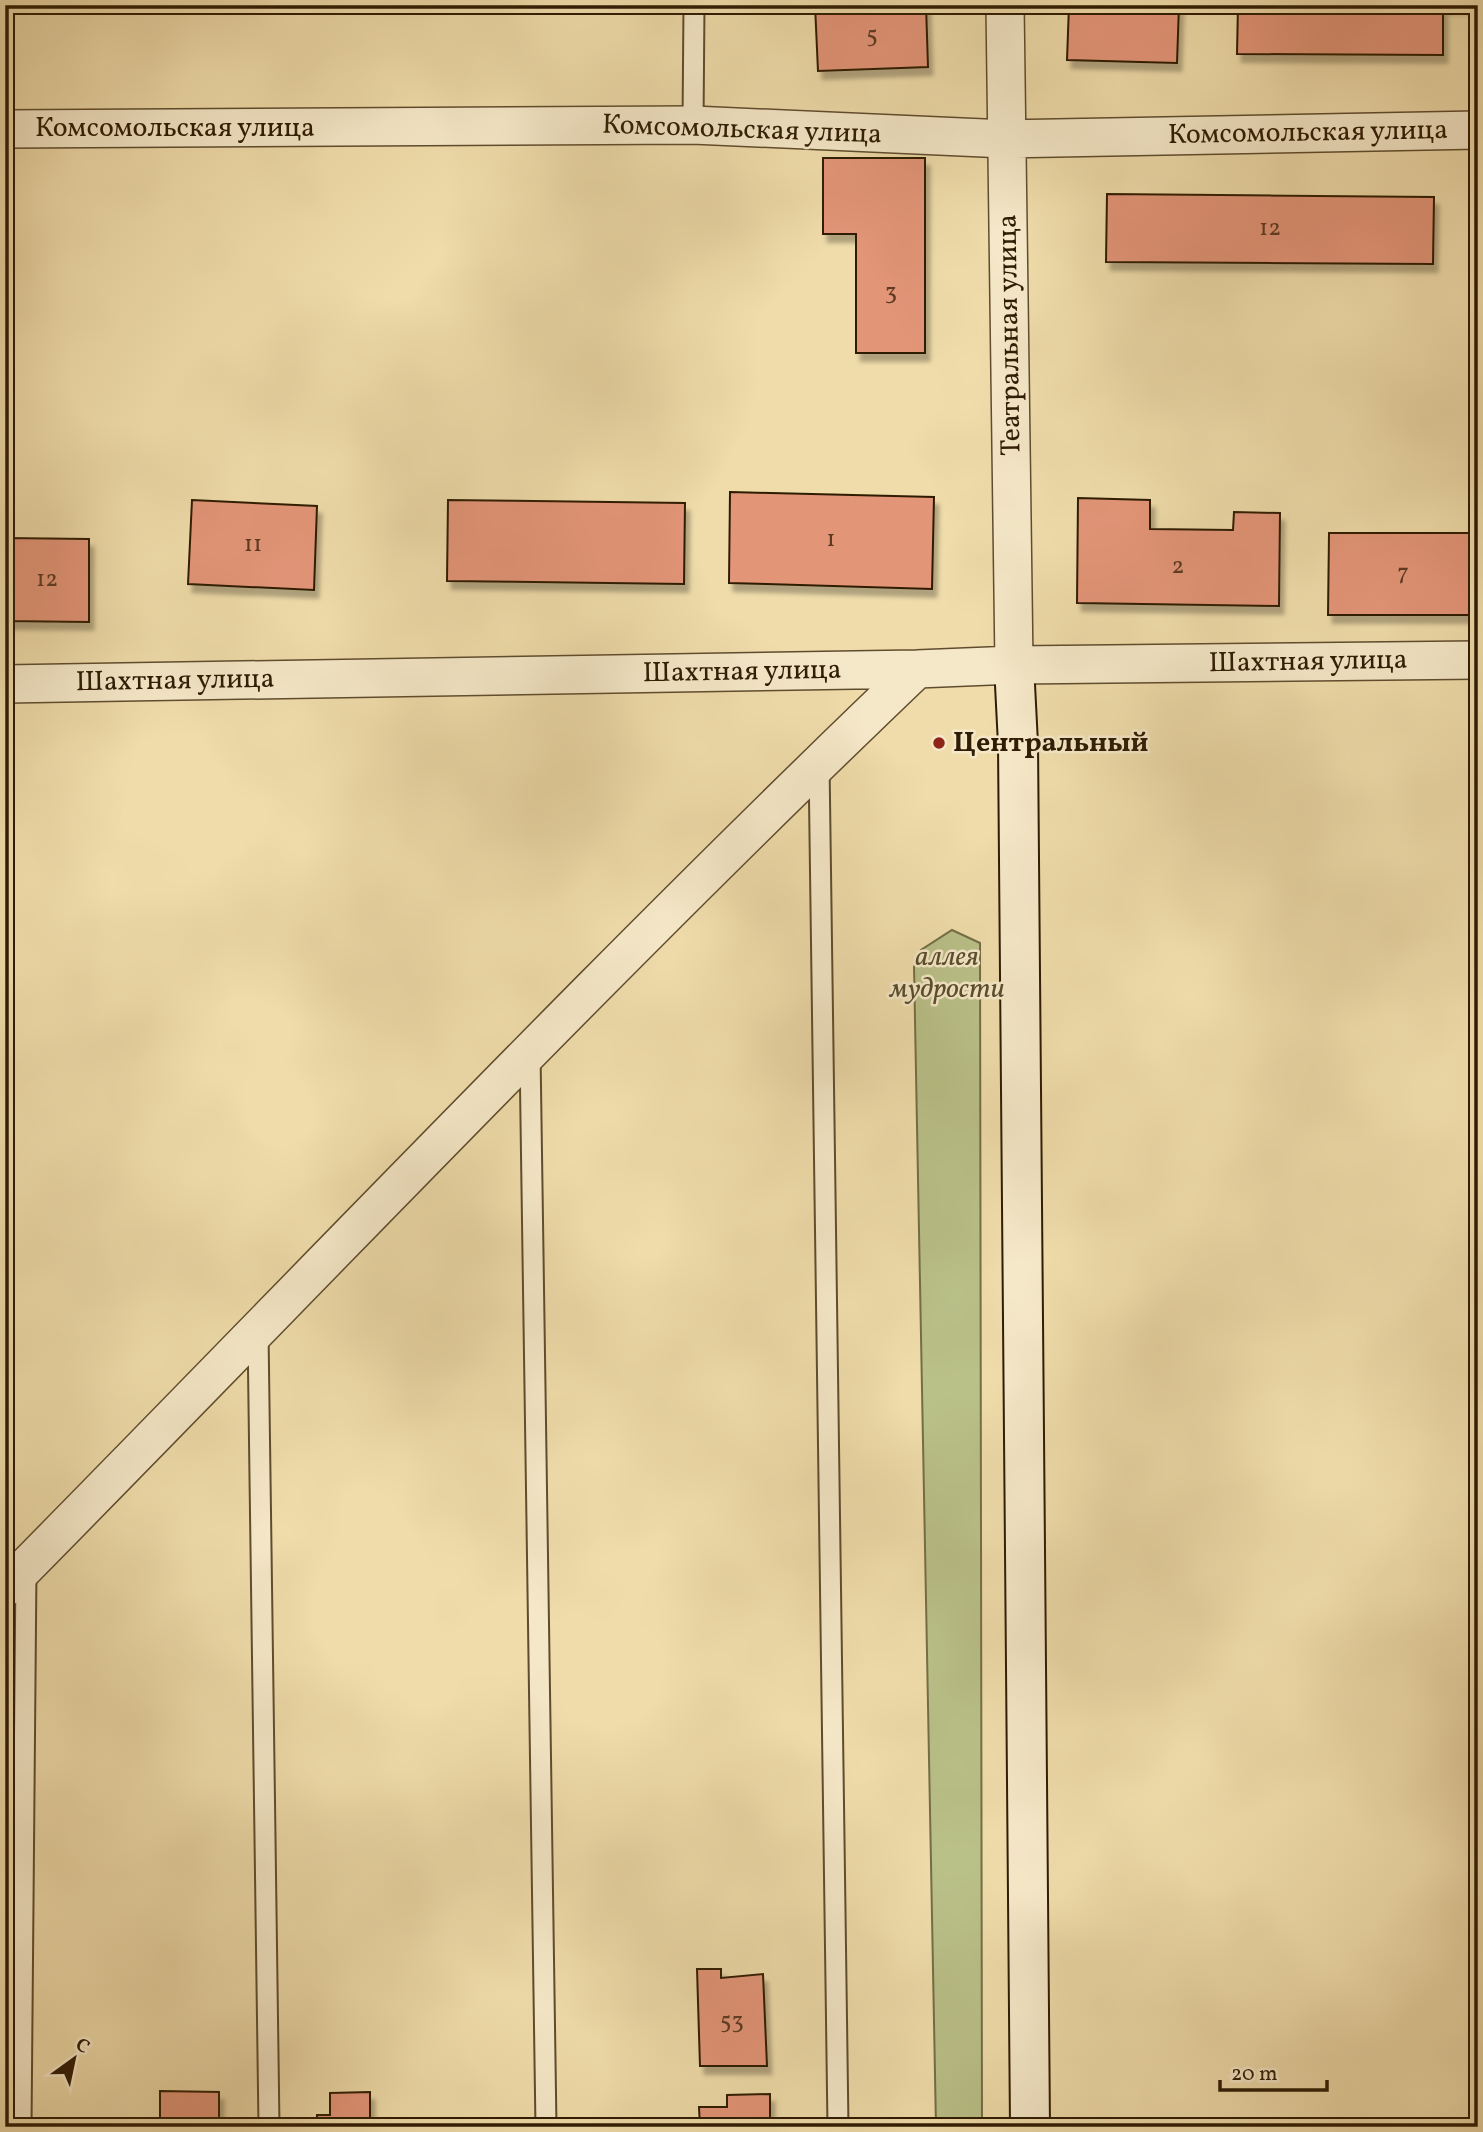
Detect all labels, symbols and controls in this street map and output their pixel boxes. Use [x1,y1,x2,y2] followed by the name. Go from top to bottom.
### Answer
[866,19,878,53] house number: 5
[601,106,883,154] street label: Комсомольская улица
[35,109,315,148] street label: Комсомольская улица
[1168,111,1448,155] street label: Комсомольская улица
[1259,212,1281,246] house number: 12
[988,214,1032,456] street label: Театральная улица
[885,276,897,310] house number: 3
[826,523,836,557] house number: 1
[244,528,262,562] house number: 11
[1172,550,1184,584] house number: 2
[1397,557,1409,591] house number: 7
[36,563,58,597] house number: 12
[1208,641,1408,683] street label: Шахтная улица
[642,651,842,693] street label: Шахтная улица
[75,660,275,702] street label: Шахтная улица
[953,724,1148,763] place label: Центральный
[931,735,947,751] marker: Центральный
[888,938,1005,1009] park label: аллея мудрости
[720,2005,744,2039] house number: 53
[38,2024,108,2094] north arrow
[70,2032,94,2061] text: С
[1220,2048,1327,2092] scale bar
[1231,2060,1277,2089] text: 20 m

